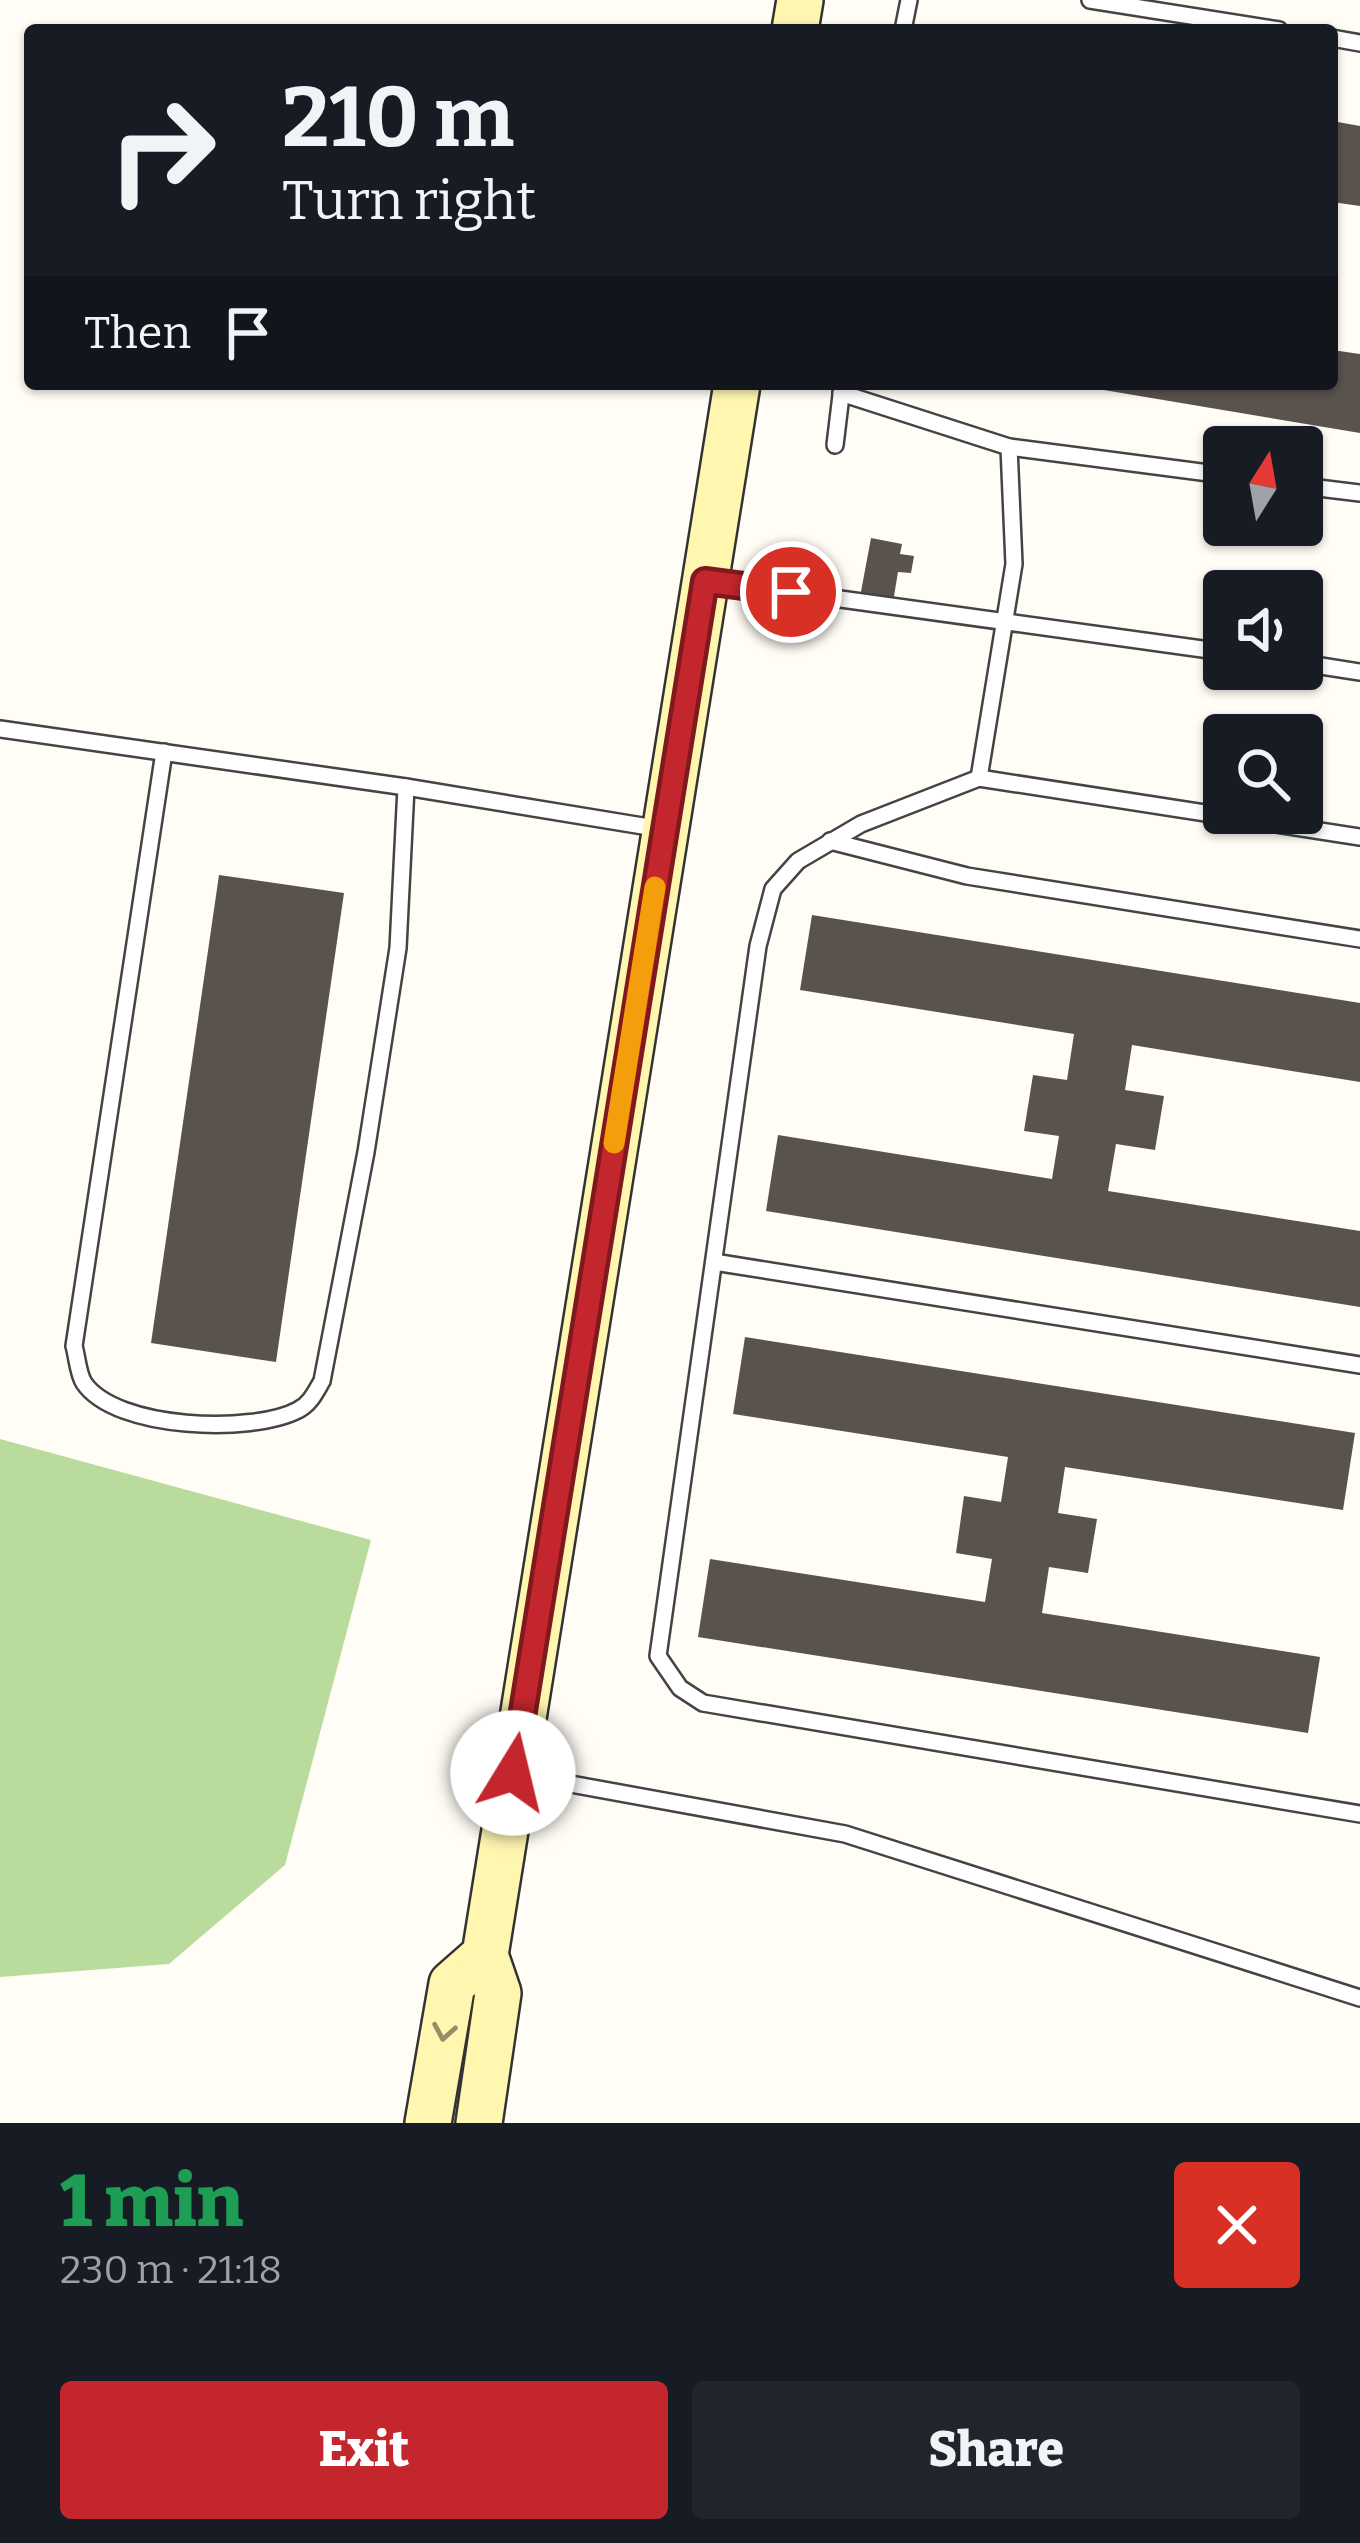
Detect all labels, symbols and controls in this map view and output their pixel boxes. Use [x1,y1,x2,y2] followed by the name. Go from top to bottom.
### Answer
[282,67,514,168] text: 210 m
[84,72,240,228] icon: right
[282,169,536,233] text: Turn right
[215,300,281,366] icon: arrive
[84,306,191,360] text: Then
[1203,426,1323,546] north arrow
[1203,426,1323,834] map controls
[740,541,842,643] pin
[758,559,824,625] icon: arrive
[1203,570,1323,690] button: sound
[1203,714,1323,834] button: search
[450,1710,576,1836] position arrow
[432,2021,457,2041] one-way arrow
[60,2159,243,2245] text: 1 min
[1174,2162,1300,2288] button: close
[60,2247,282,2293] text: 230 m · 21:18
[60,2381,668,2519] button: Exit
[692,2381,1300,2519] button: Share

